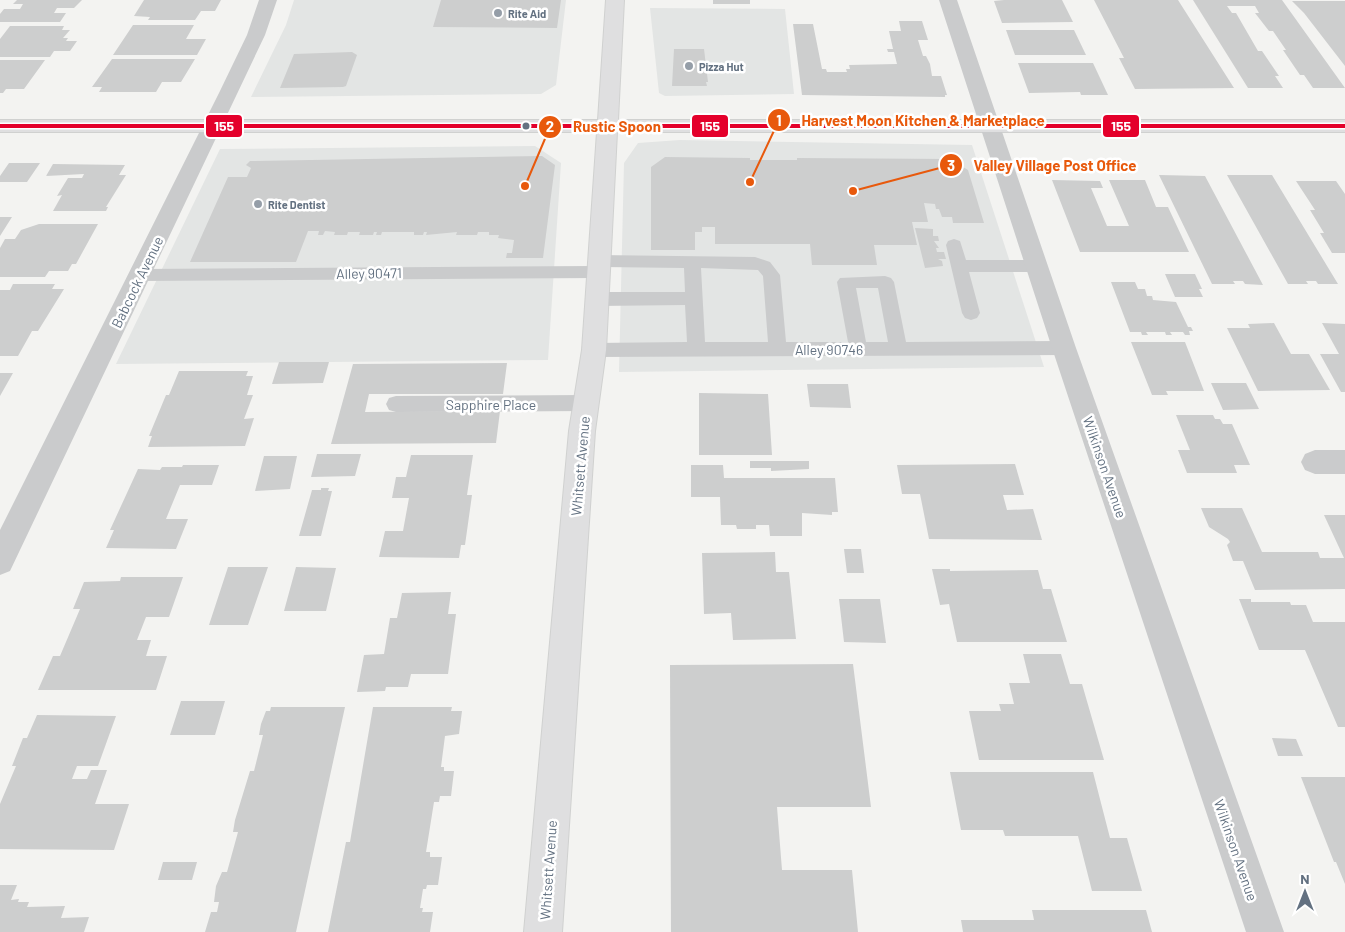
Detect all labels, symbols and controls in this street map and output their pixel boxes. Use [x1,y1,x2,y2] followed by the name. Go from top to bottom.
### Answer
[492,7,504,19] marker: Rite Aid
[508,7,546,20] place label: Rite Aid
[683,60,695,72] marker: Pizza Hut
[699,60,744,73] place label: Pizza Hut
[767,105,1055,135] callout: Harvest Moon Kitchen & Marketplace
[776,111,782,129] text: 1
[801,111,1045,129] text: Harvest Moon Kitchen & Marketplace
[538,112,671,142] callout: Rustic Spoon
[205,114,243,138] line badge: 155
[691,114,729,138] line badge: 155
[1102,114,1140,138] line badge: 155
[214,117,234,134] text: 155
[546,117,554,135] text: 2
[573,117,661,135] text: Rustic Spoon
[700,117,720,134] text: 155
[1111,117,1131,134] text: 155
[521,121,531,131] unlabelled marker
[938,150,1147,180] callout: Valley Village Post Office
[947,156,955,174] text: 3
[973,156,1137,174] text: Valley Village Post Office
[252,198,264,210] marker: Rite Dentist
[268,198,325,211] place label: Rite Dentist
[107,233,167,331] street label: Babcock Avenue
[336,264,402,282] street label: Alley 90471
[795,341,863,358] street label: Alley 90746
[446,396,536,413] street label: Sapphire Place
[1080,414,1130,520] street label: Wilkinson Avenue
[567,415,593,517] street label: Whitsett Avenue
[1211,797,1261,903] street label: Wilkinson Avenue
[536,819,560,921] street label: Whitsett Avenue
[1280,867,1330,917] north arrow
[1300,870,1310,887] text: N

